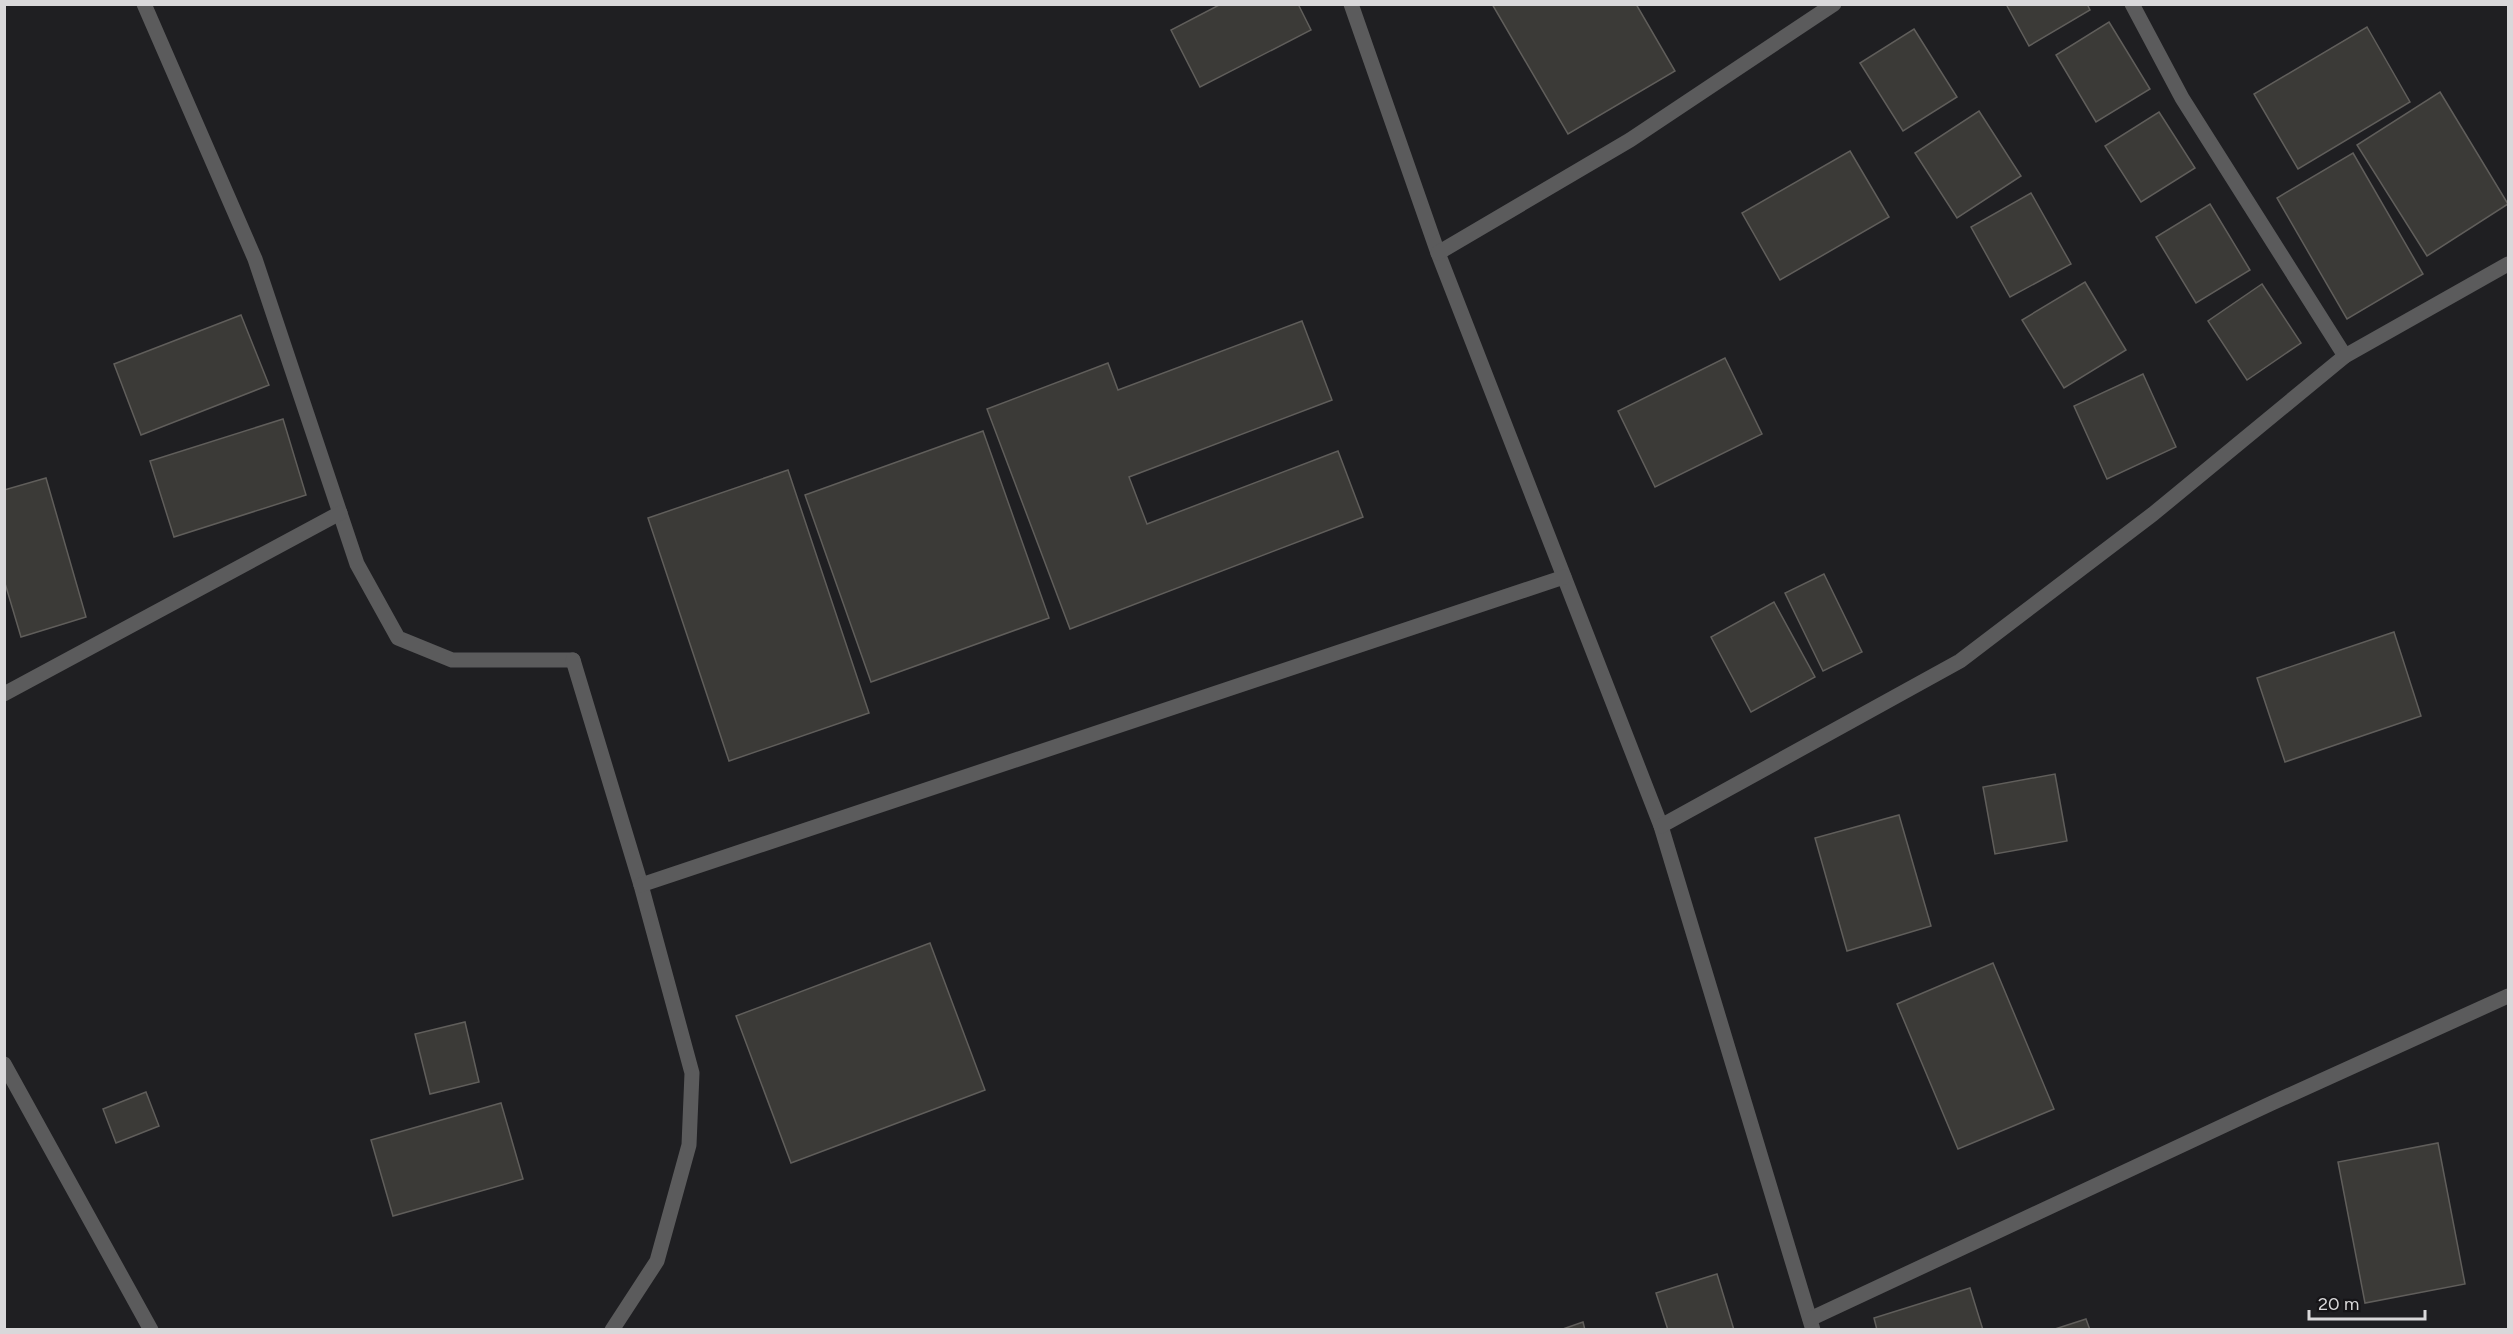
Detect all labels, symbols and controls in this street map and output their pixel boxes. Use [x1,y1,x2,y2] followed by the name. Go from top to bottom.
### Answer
[2309,1283,2424,1321] scale bar
[2318,1293,2359,1315] text: 20 m

